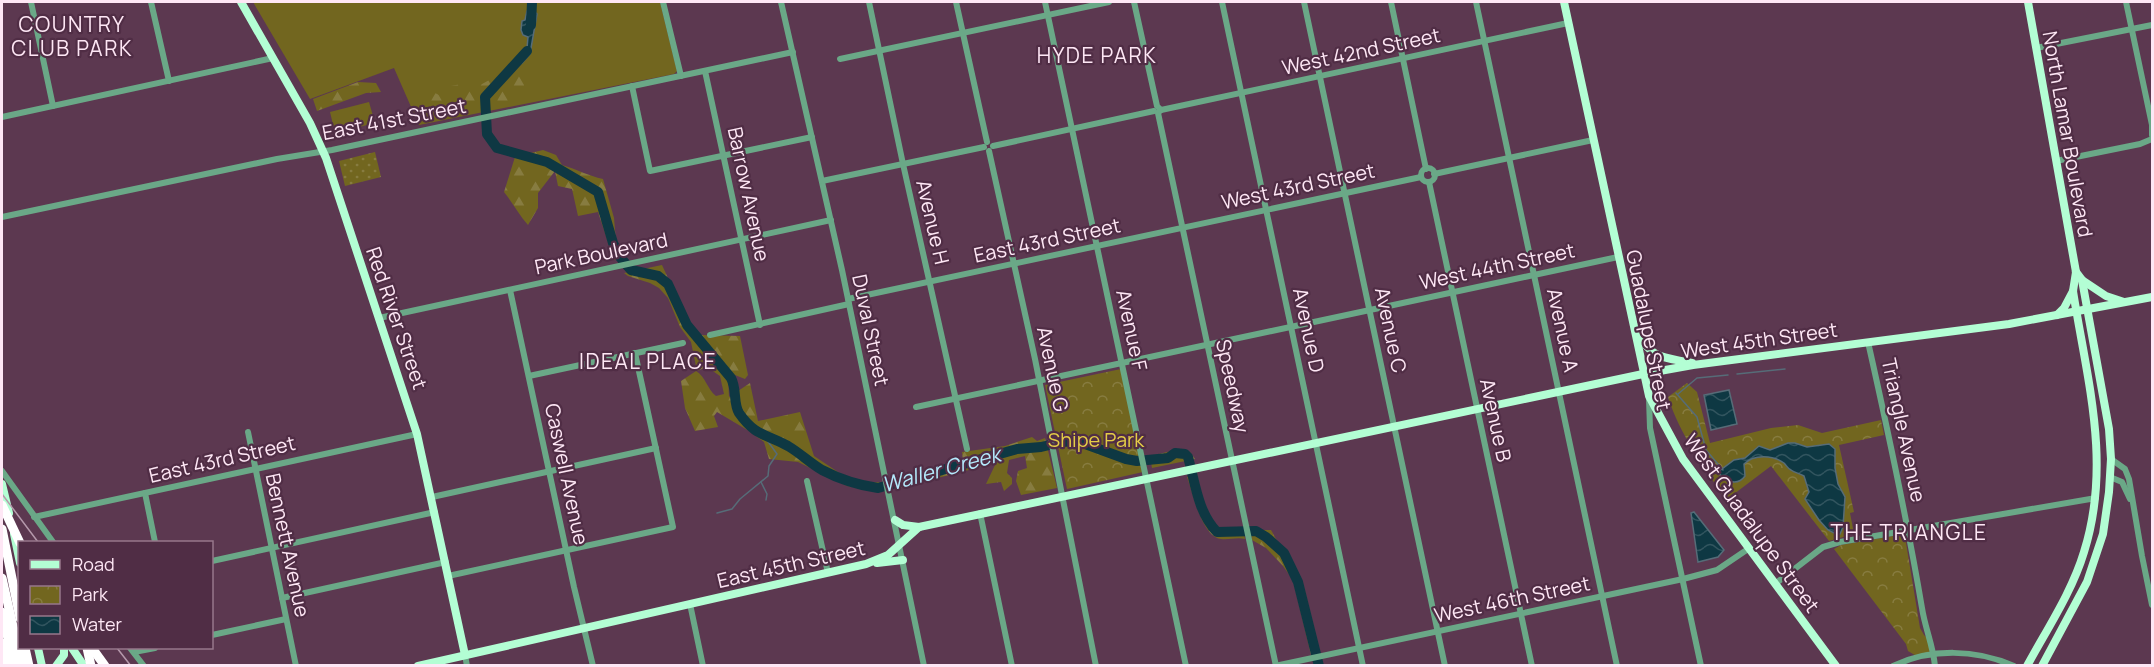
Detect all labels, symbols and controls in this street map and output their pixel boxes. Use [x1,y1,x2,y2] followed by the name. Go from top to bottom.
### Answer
[11,10,133,62] district label: COUNTRY CLUB PARK
[1279,21,1443,81] street label: West 42nd Street
[2037,29,2099,239] street label: North Lamar Boulevard
[1037,41,1157,69] district label: HYDE PARK
[320,92,468,146] street label: East 41st Street
[722,124,776,264] street label: Barrow Avenue
[1219,157,1377,215] street label: West 43rd Street
[910,177,956,267] street label: Avenue H
[971,211,1123,269] street label: East 43rd Street
[532,226,670,280] street label: Park Boulevard
[1417,236,1577,296] street label: West 44th Street
[360,243,434,393] street label: Red River Street
[1620,247,1678,413] street label: Guadalupe Street
[846,272,896,388] street label: Duval Street
[1287,285,1331,375] street label: Avenue D
[1369,285,1413,375] street label: Avenue C
[1541,286,1585,375] street label: Avenue A
[1110,287,1154,373] street label: Avenue F
[1679,316,1839,364] street label: West 45th Street
[1031,324,1075,414] street label: Avenue G
[1210,337,1256,436] street label: Speedway
[579,347,717,375] district label: IDEAL PLACE
[1876,356,1932,504] street label: Triangle Avenue
[1474,376,1518,464] street label: Avenue B
[539,401,595,547] street label: Caswell Avenue
[1048,426,1145,453] park label: Shipe Park
[1678,428,1826,618] street label: West Guadalupe Street
[146,429,298,489] street label: East 43rd Street
[879,439,1006,498] water label: Waller Creek
[260,471,316,619] street label: Bennett Avenue
[1831,518,1987,546] district label: THE TRIANGLE
[714,534,868,594] street label: East 45th Street
[18,541,213,649] legend
[72,552,115,576] text: Road
[1432,569,1592,629] street label: West 46th Street
[72,582,109,606] text: Park
[72,612,122,636] text: Water

